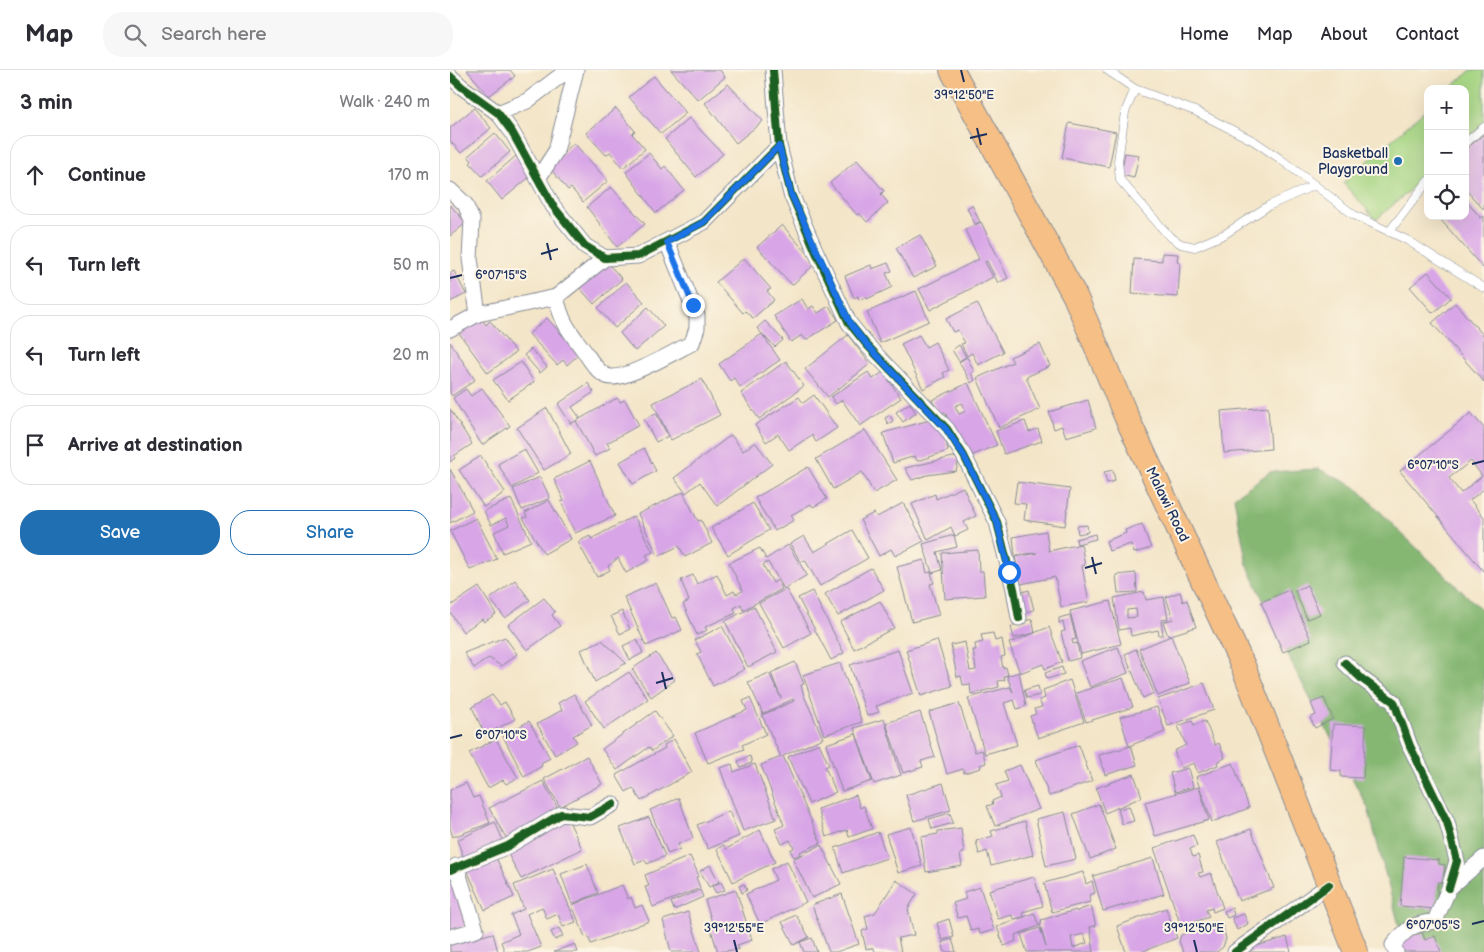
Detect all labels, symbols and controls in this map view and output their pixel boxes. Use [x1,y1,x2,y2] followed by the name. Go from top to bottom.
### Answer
[103,12,453,57] search box
[25,20,73,49] text: Map
[121,21,149,49] icon: search
[161,23,267,46] text: Search here
[1180,24,1229,45] text: Home
[1257,24,1293,45] text: Map
[1321,24,1368,45] text: About
[1396,24,1459,45] text: Contact
[1424,85,1469,220] map controls
[1424,85,1469,130] button: +
[934,88,994,103] text: 39°12'50"E
[20,90,73,115] text: 3 min
[340,93,430,112] text: Walk · 240 m
[1424,130,1469,175] button: −
[1318,145,1388,178] place label: Basketball Playground
[1392,155,1404,167] marker: Basketball Playground
[21,161,49,189] icon: ahead
[68,164,146,187] text: Continue
[388,166,429,185] text: 170 m
[1424,175,1469,220] button: locate
[21,251,49,279] icon: left
[68,254,140,277] text: Turn left
[393,256,429,275] text: 50 m
[475,268,527,283] text: 6°07'15"S
[682,294,705,317] route end
[21,341,49,369] icon: left
[68,344,140,367] text: Turn left
[393,346,429,365] text: 20 m
[21,431,49,459] icon: arrive
[68,434,243,457] text: Arrive at destination
[1407,458,1459,473] text: 6°07'10"S
[1142,464,1193,544] street label: Malawi Road
[20,510,220,555] button: Save
[230,510,430,555] button: Share
[998,561,1021,584] route start
[475,728,527,743] text: 6°07'10"S
[1406,918,1460,933] text: 6°07'05"S
[704,921,764,936] text: 39°12'55"E
[1164,921,1224,936] text: 39°12'50"E

